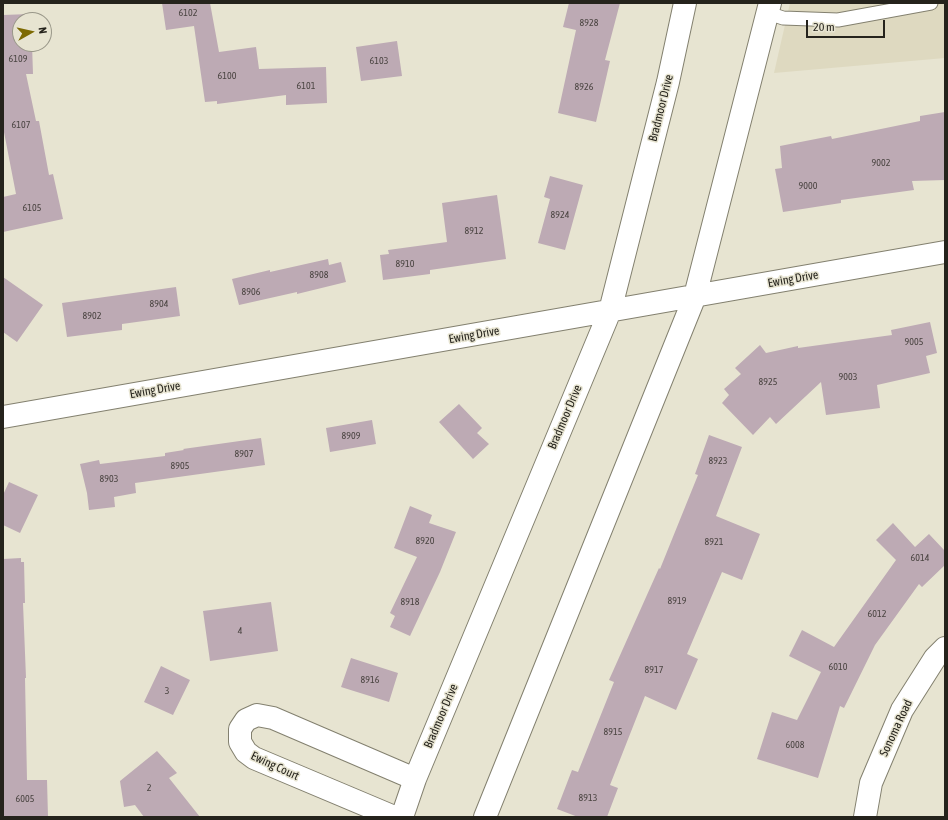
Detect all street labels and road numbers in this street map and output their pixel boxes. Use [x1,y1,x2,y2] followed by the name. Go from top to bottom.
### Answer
[646,73,676,143] street label: Bradmoor Drive
[767,267,819,291] street label: Ewing Drive
[448,323,500,347] street label: Ewing Drive
[129,378,181,402] street label: Ewing Drive
[545,383,585,451] street label: Bradmoor Drive
[421,682,461,750] street label: Bradmoor Drive
[877,697,915,759] street label: Sonoma Road
[249,749,301,783] street label: Ewing Court

